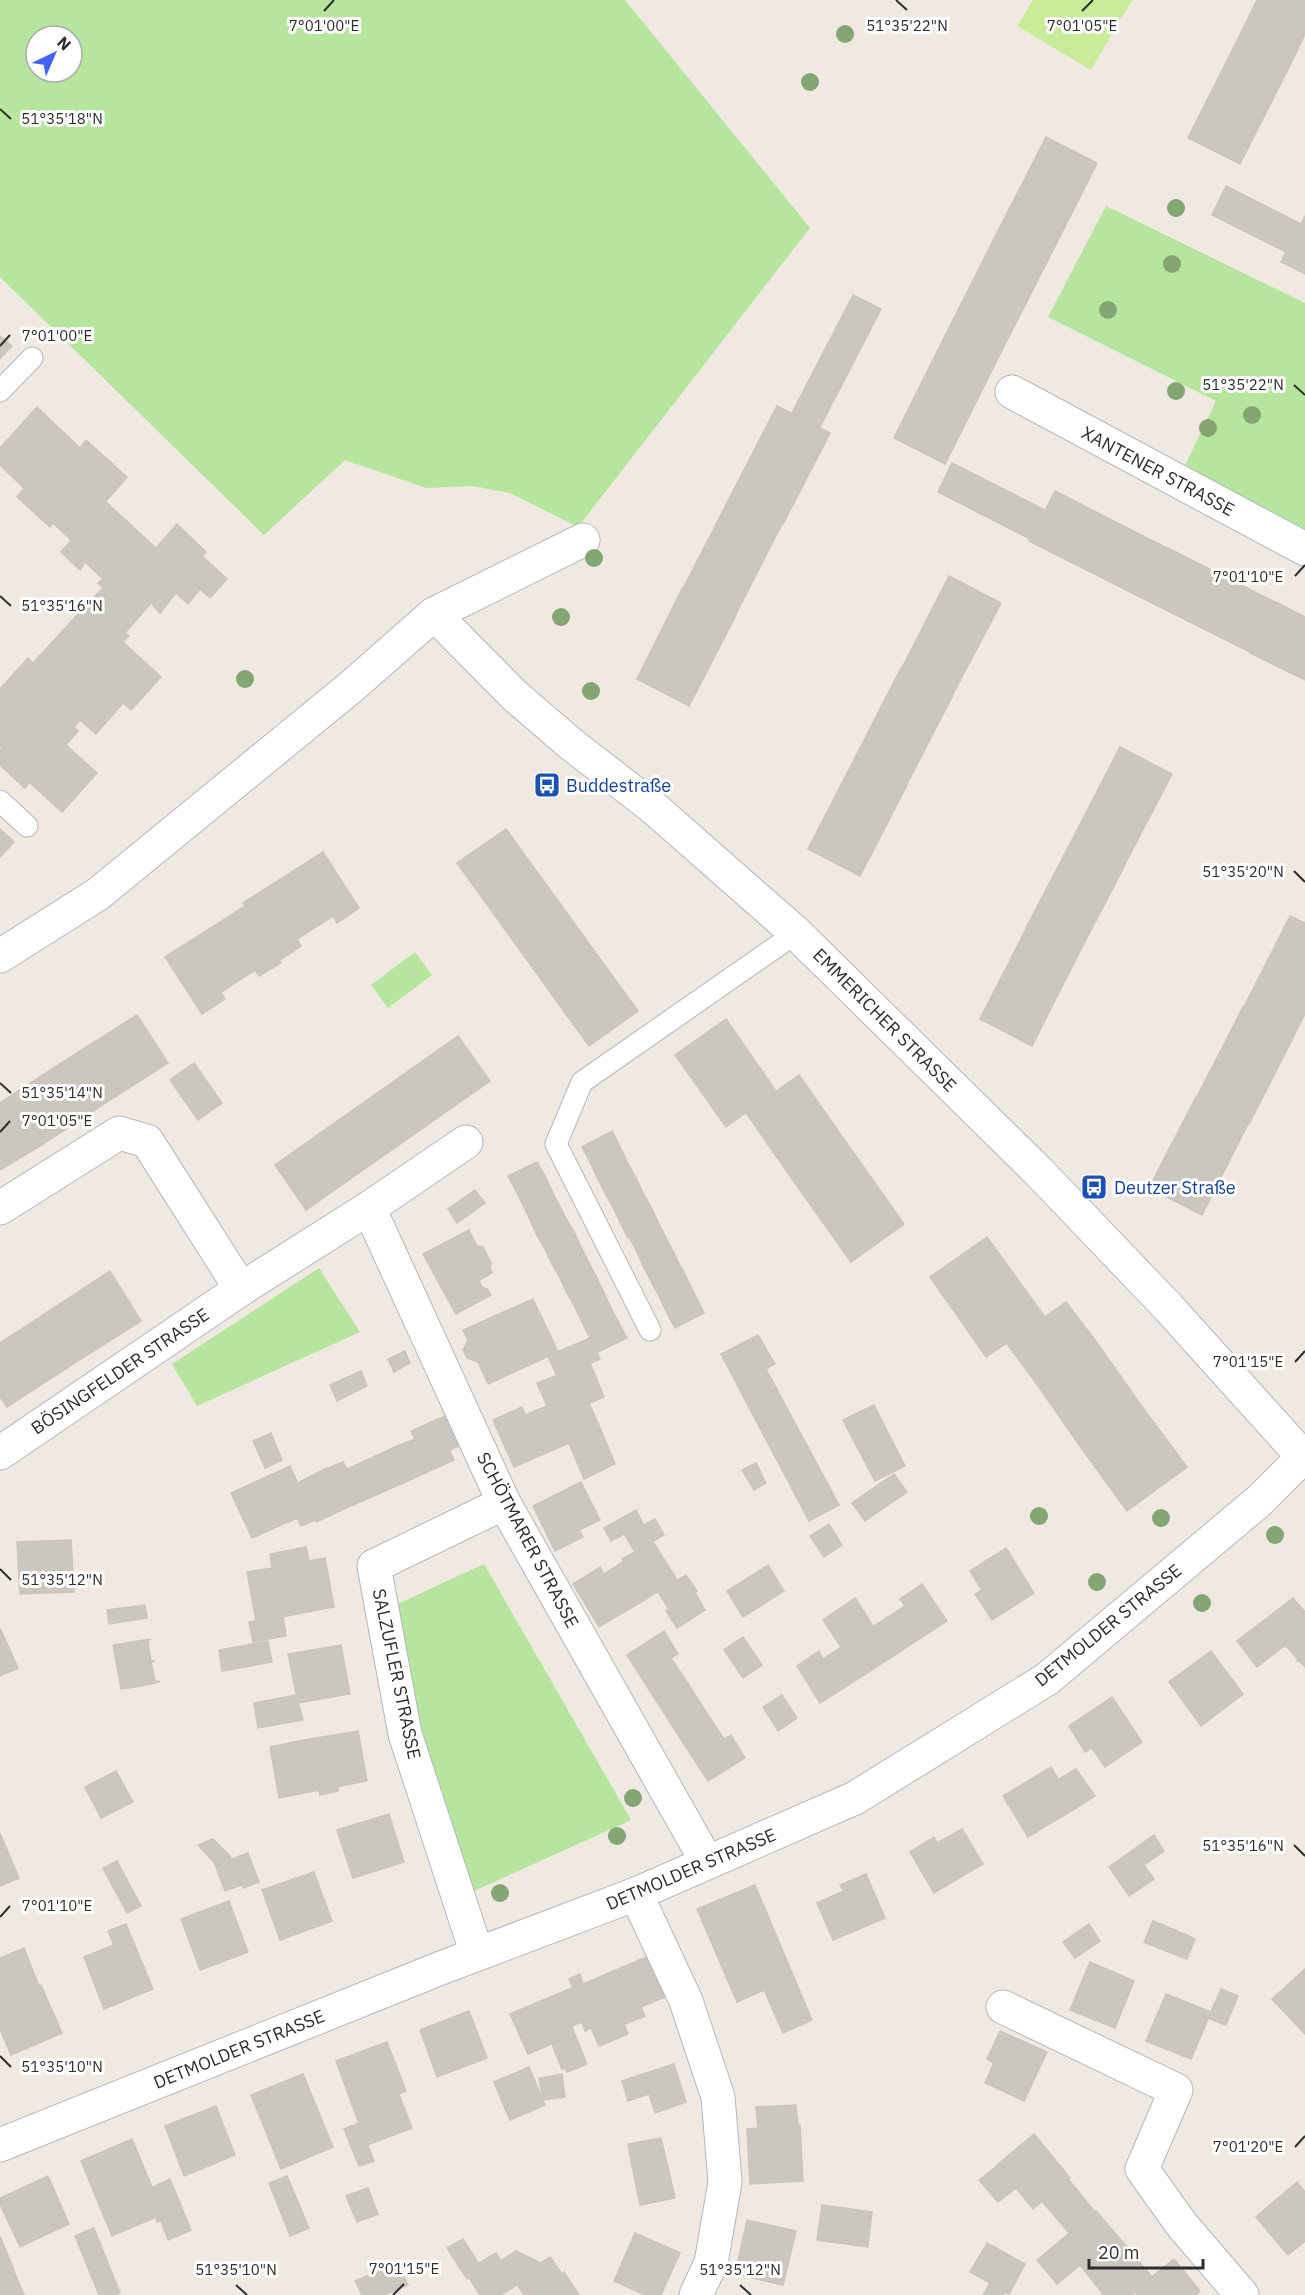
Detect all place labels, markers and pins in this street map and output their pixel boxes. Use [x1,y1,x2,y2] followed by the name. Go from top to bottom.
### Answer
[532,770,562,800] bus stop icon: Buddestraße
[566,774,671,797] place label: Buddestraße
[1079,1172,1109,1202] bus stop icon: Deutzer Straße
[1114,1176,1236,1199] place label: Deutzer Straße

